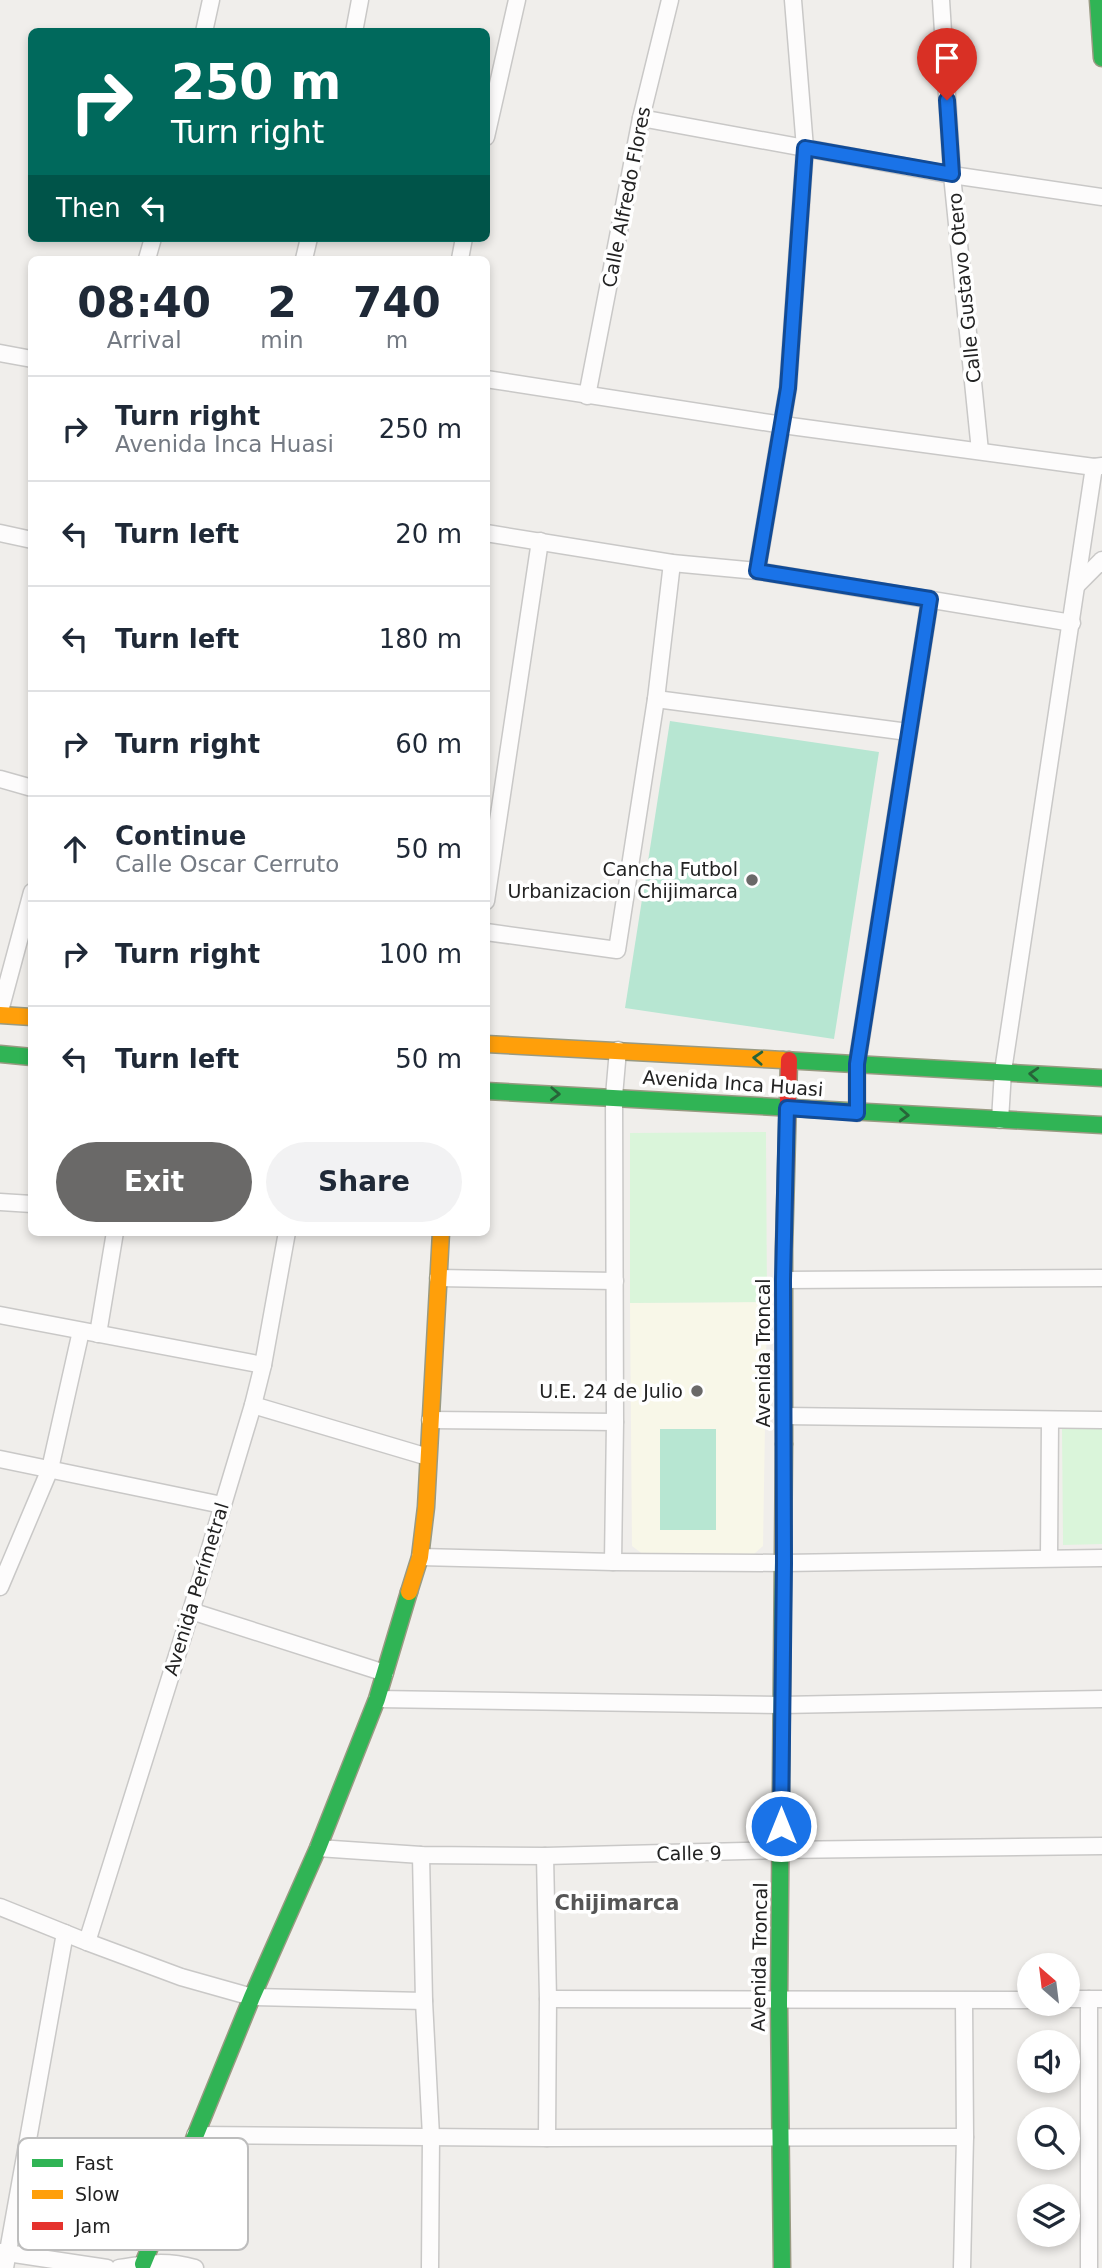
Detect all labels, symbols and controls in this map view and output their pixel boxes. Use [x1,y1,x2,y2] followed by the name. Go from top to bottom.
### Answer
[917,28,977,100] pin
[928,39,966,77] icon: arrive
[171,54,341,111] text: 250 m
[56,56,147,147] icon: right
[598,105,654,289] street label: Calle Alfredo Flores
[171,113,324,151] text: Turn right
[135,189,173,227] icon: left
[943,192,985,384] street label: Calle Gustavo Otero
[56,193,121,223] text: Then
[77,278,211,327] text: 08:40
[267,278,297,327] text: 2
[353,278,441,327] text: 740
[107,327,182,353] text: Arrival
[260,327,304,353] text: min
[386,327,408,353] text: m
[115,401,260,431] text: Turn right
[56,410,94,448] icon: right
[379,414,462,444] text: 250 m
[115,431,334,457] text: Avenida Inca Huasi
[56,515,94,553] icon: left
[115,519,239,549] text: Turn left
[395,519,462,549] text: 20 m
[56,620,94,658] icon: left
[115,624,239,654] text: Turn left
[379,624,462,654] text: 180 m
[56,725,94,763] icon: right
[115,729,260,759] text: Turn right
[395,729,462,759] text: 60 m
[115,821,246,851] text: Continue
[56,830,94,868] icon: ahead
[395,834,462,864] text: 50 m
[115,851,339,877] text: Calle Oscar Cerruto
[507,858,738,902] place label: Cancha Futbol Urbanizacion Chijimarca
[744,872,760,888] marker: Cancha Futbol Urbanizacion Chijimarca
[56,935,94,973] icon: right
[115,939,260,969] text: Turn right
[379,939,462,969] text: 100 m
[56,1040,94,1078] icon: left
[115,1044,239,1074] text: Turn left
[395,1044,462,1074] text: 50 m
[752,1051,763,1066] one-way arrow
[642,1066,824,1100] street label: Avenida Inca Huasi
[1028,1066,1039,1081] one-way arrow
[549,1086,560,1101] one-way arrow
[899,1107,910,1122] one-way arrow
[56,1142,252,1222] button: Exit
[266,1142,462,1222] button: Share
[752,1278,774,1428] street label: Avenida Troncal
[539,1380,683,1402] place label: U.E. 24 de Julio
[689,1383,705,1399] marker: U.E. 24 de Julio
[159,1500,233,1678] street label: Avenida Perímetral
[744,1789,818,1863] position arrow
[656,1841,722,1865] street label: Calle 9
[747,1882,771,2032] street label: Avenida Troncal
[555,1891,680,1915] district label: Chijimarca
[1017,1953,1080,2016] north arrow
[1017,1953,1080,2247] map controls
[1017,2030,1080,2093] button: sound
[1017,2107,1080,2170] button: search
[18,2138,248,2250] legend
[75,2152,113,2174] text: Fast
[75,2183,120,2205] text: Slow
[1017,2184,1080,2247] button: layers
[74,2215,111,2237] text: Jam

